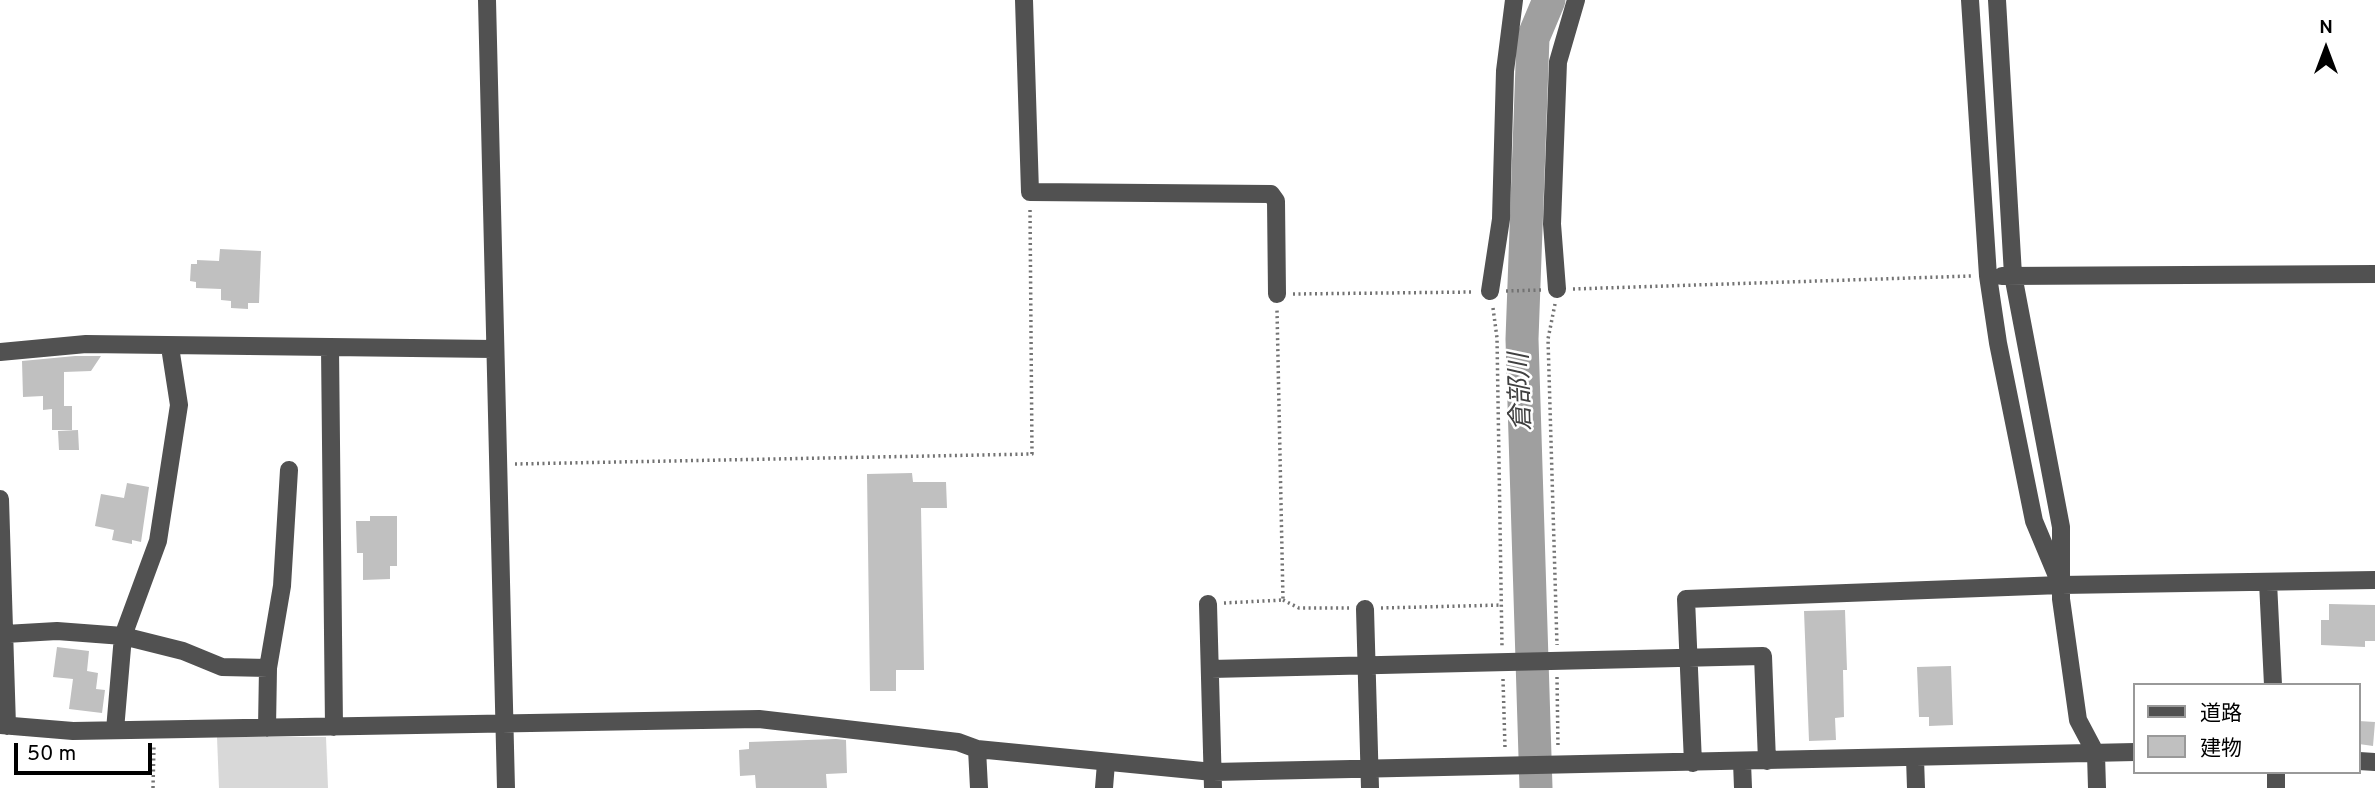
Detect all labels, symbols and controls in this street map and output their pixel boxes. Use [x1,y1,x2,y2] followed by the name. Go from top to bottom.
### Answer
[2291,14,2361,84] north arrow
[2319,16,2333,40] text: N
[1506,352,1540,432] water label: 倉部川
[2134,683,2361,774] legend
[2200,701,2242,728] text: 道路
[18,728,156,772] scale bar
[2200,736,2242,763] text: 建物
[27,741,76,768] text: 50 m

